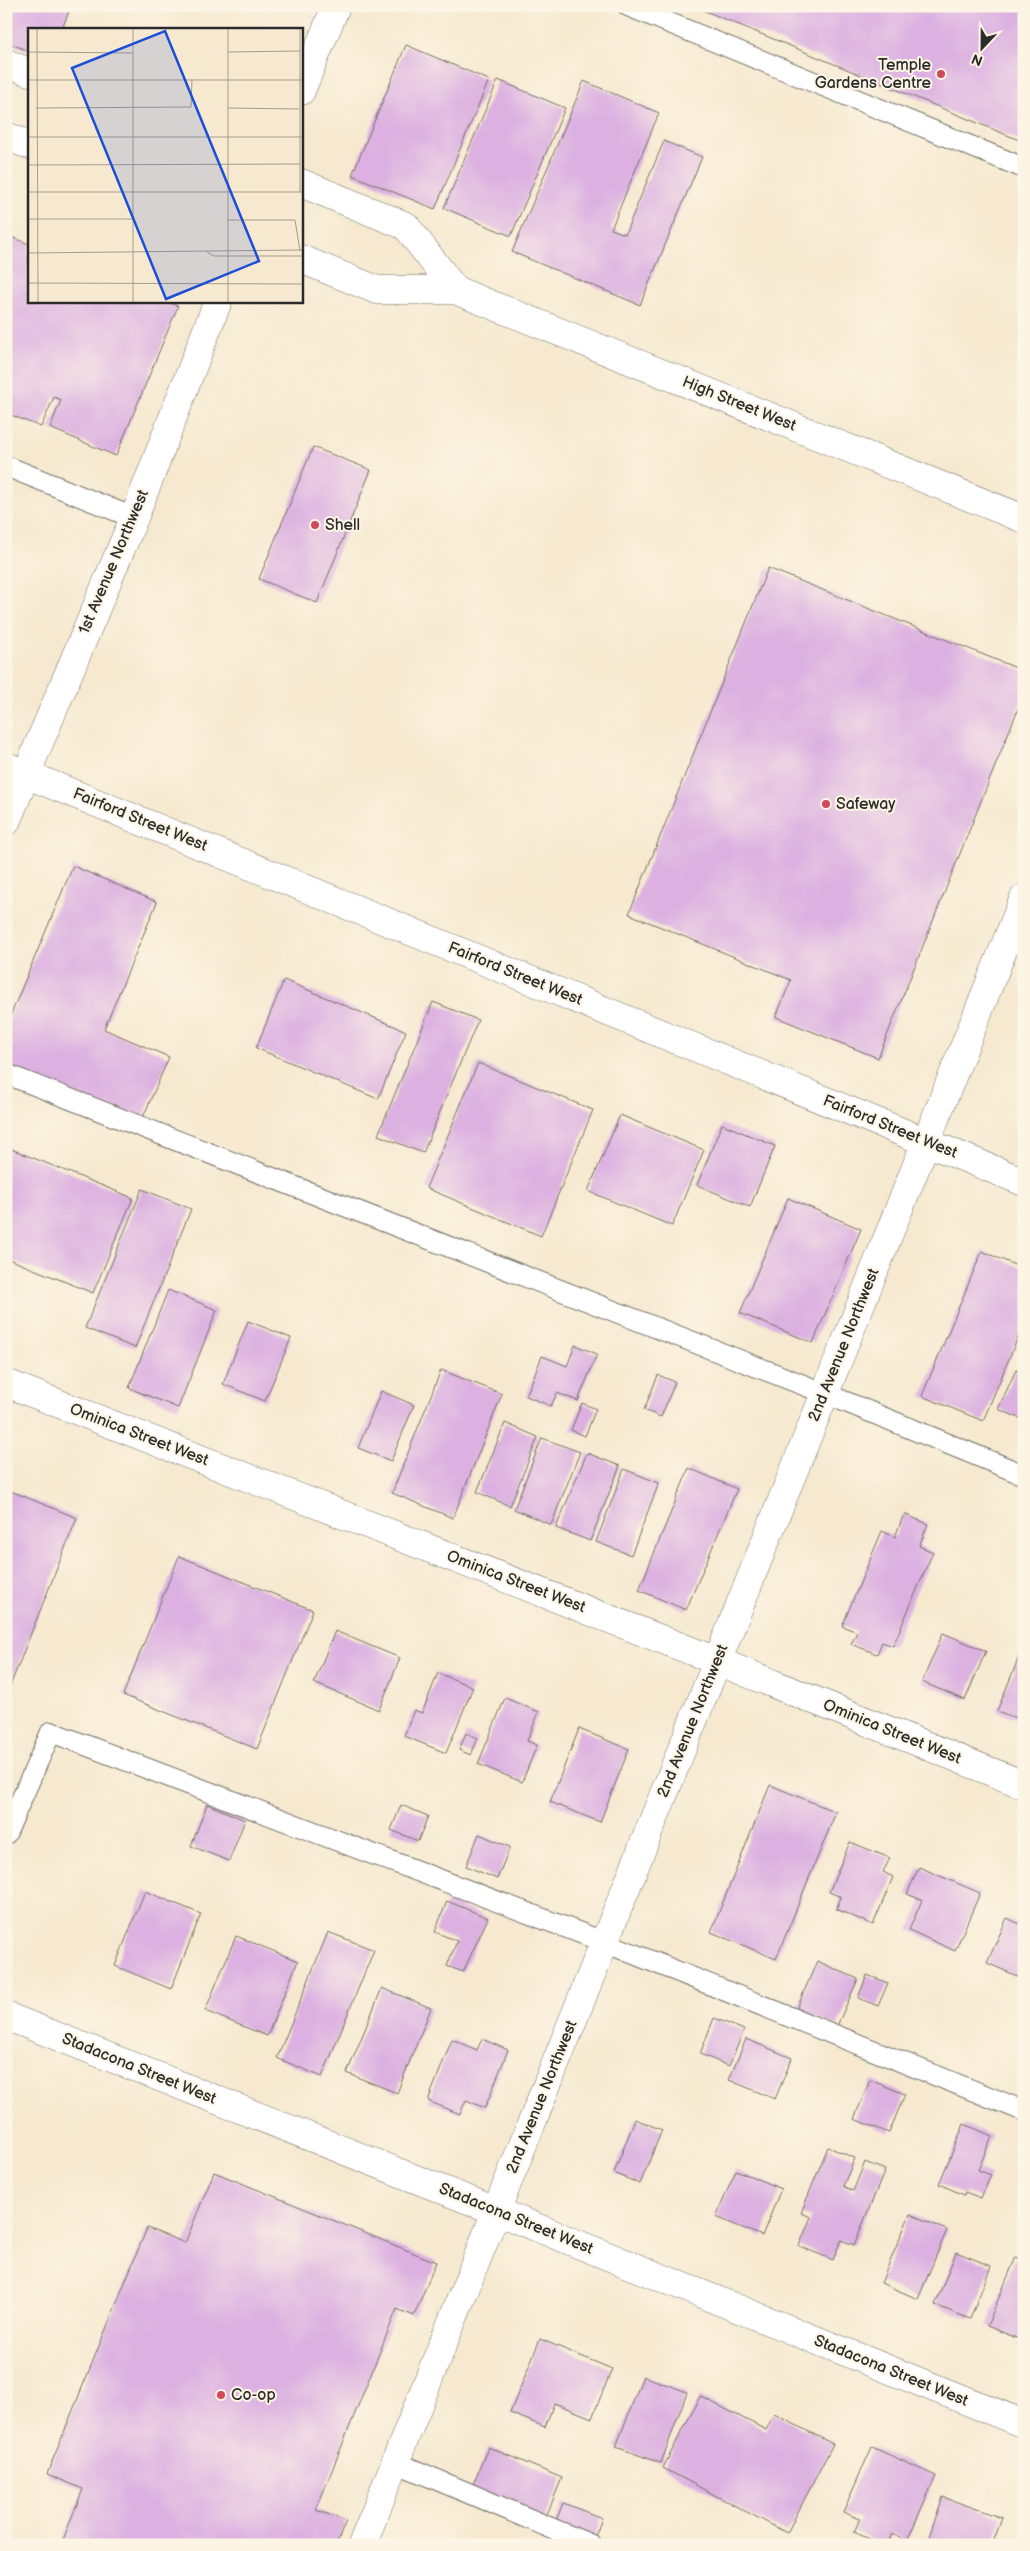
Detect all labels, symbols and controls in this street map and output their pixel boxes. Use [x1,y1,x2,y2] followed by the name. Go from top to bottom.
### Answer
[958,22,1008,72] north arrow
[28,28,302,302] inset map
[969,50,985,69] text: N
[815,56,932,93] place label: Temple Gardens Centre
[935,68,947,80] marker: Temple Gardens Centre
[679,373,799,436] street label: High Street West
[75,487,153,637] street label: 1st Avenue Northwest
[325,516,360,535] place label: Shell
[309,519,321,531] marker: Shell
[70,784,210,856] street label: Fairford Street West
[836,795,896,814] place label: Safeway
[820,798,832,810] marker: Safeway
[445,938,585,1010] street label: Fairford Street West
[820,1091,960,1163] street label: Fairford Street West
[805,1266,883,1424] street label: 2nd Avenue Northwest
[67,1400,211,1470] street label: Ominica Street West
[444,1547,588,1617] street label: Ominica Street West
[654,1642,732,1800] street label: 2nd Avenue Northwest
[820,1696,964,1768] street label: Ominica Street West
[503,2018,581,2176] street label: 2nd Avenue Northwest
[59,2029,219,2109] street label: Stadacona Street West
[436,2179,596,2259] street label: Stadacona Street West
[811,2331,971,2411] street label: Stadacona Street West
[231,2386,276,2405] place label: Co-op
[215,2389,227,2401] marker: Co-op

